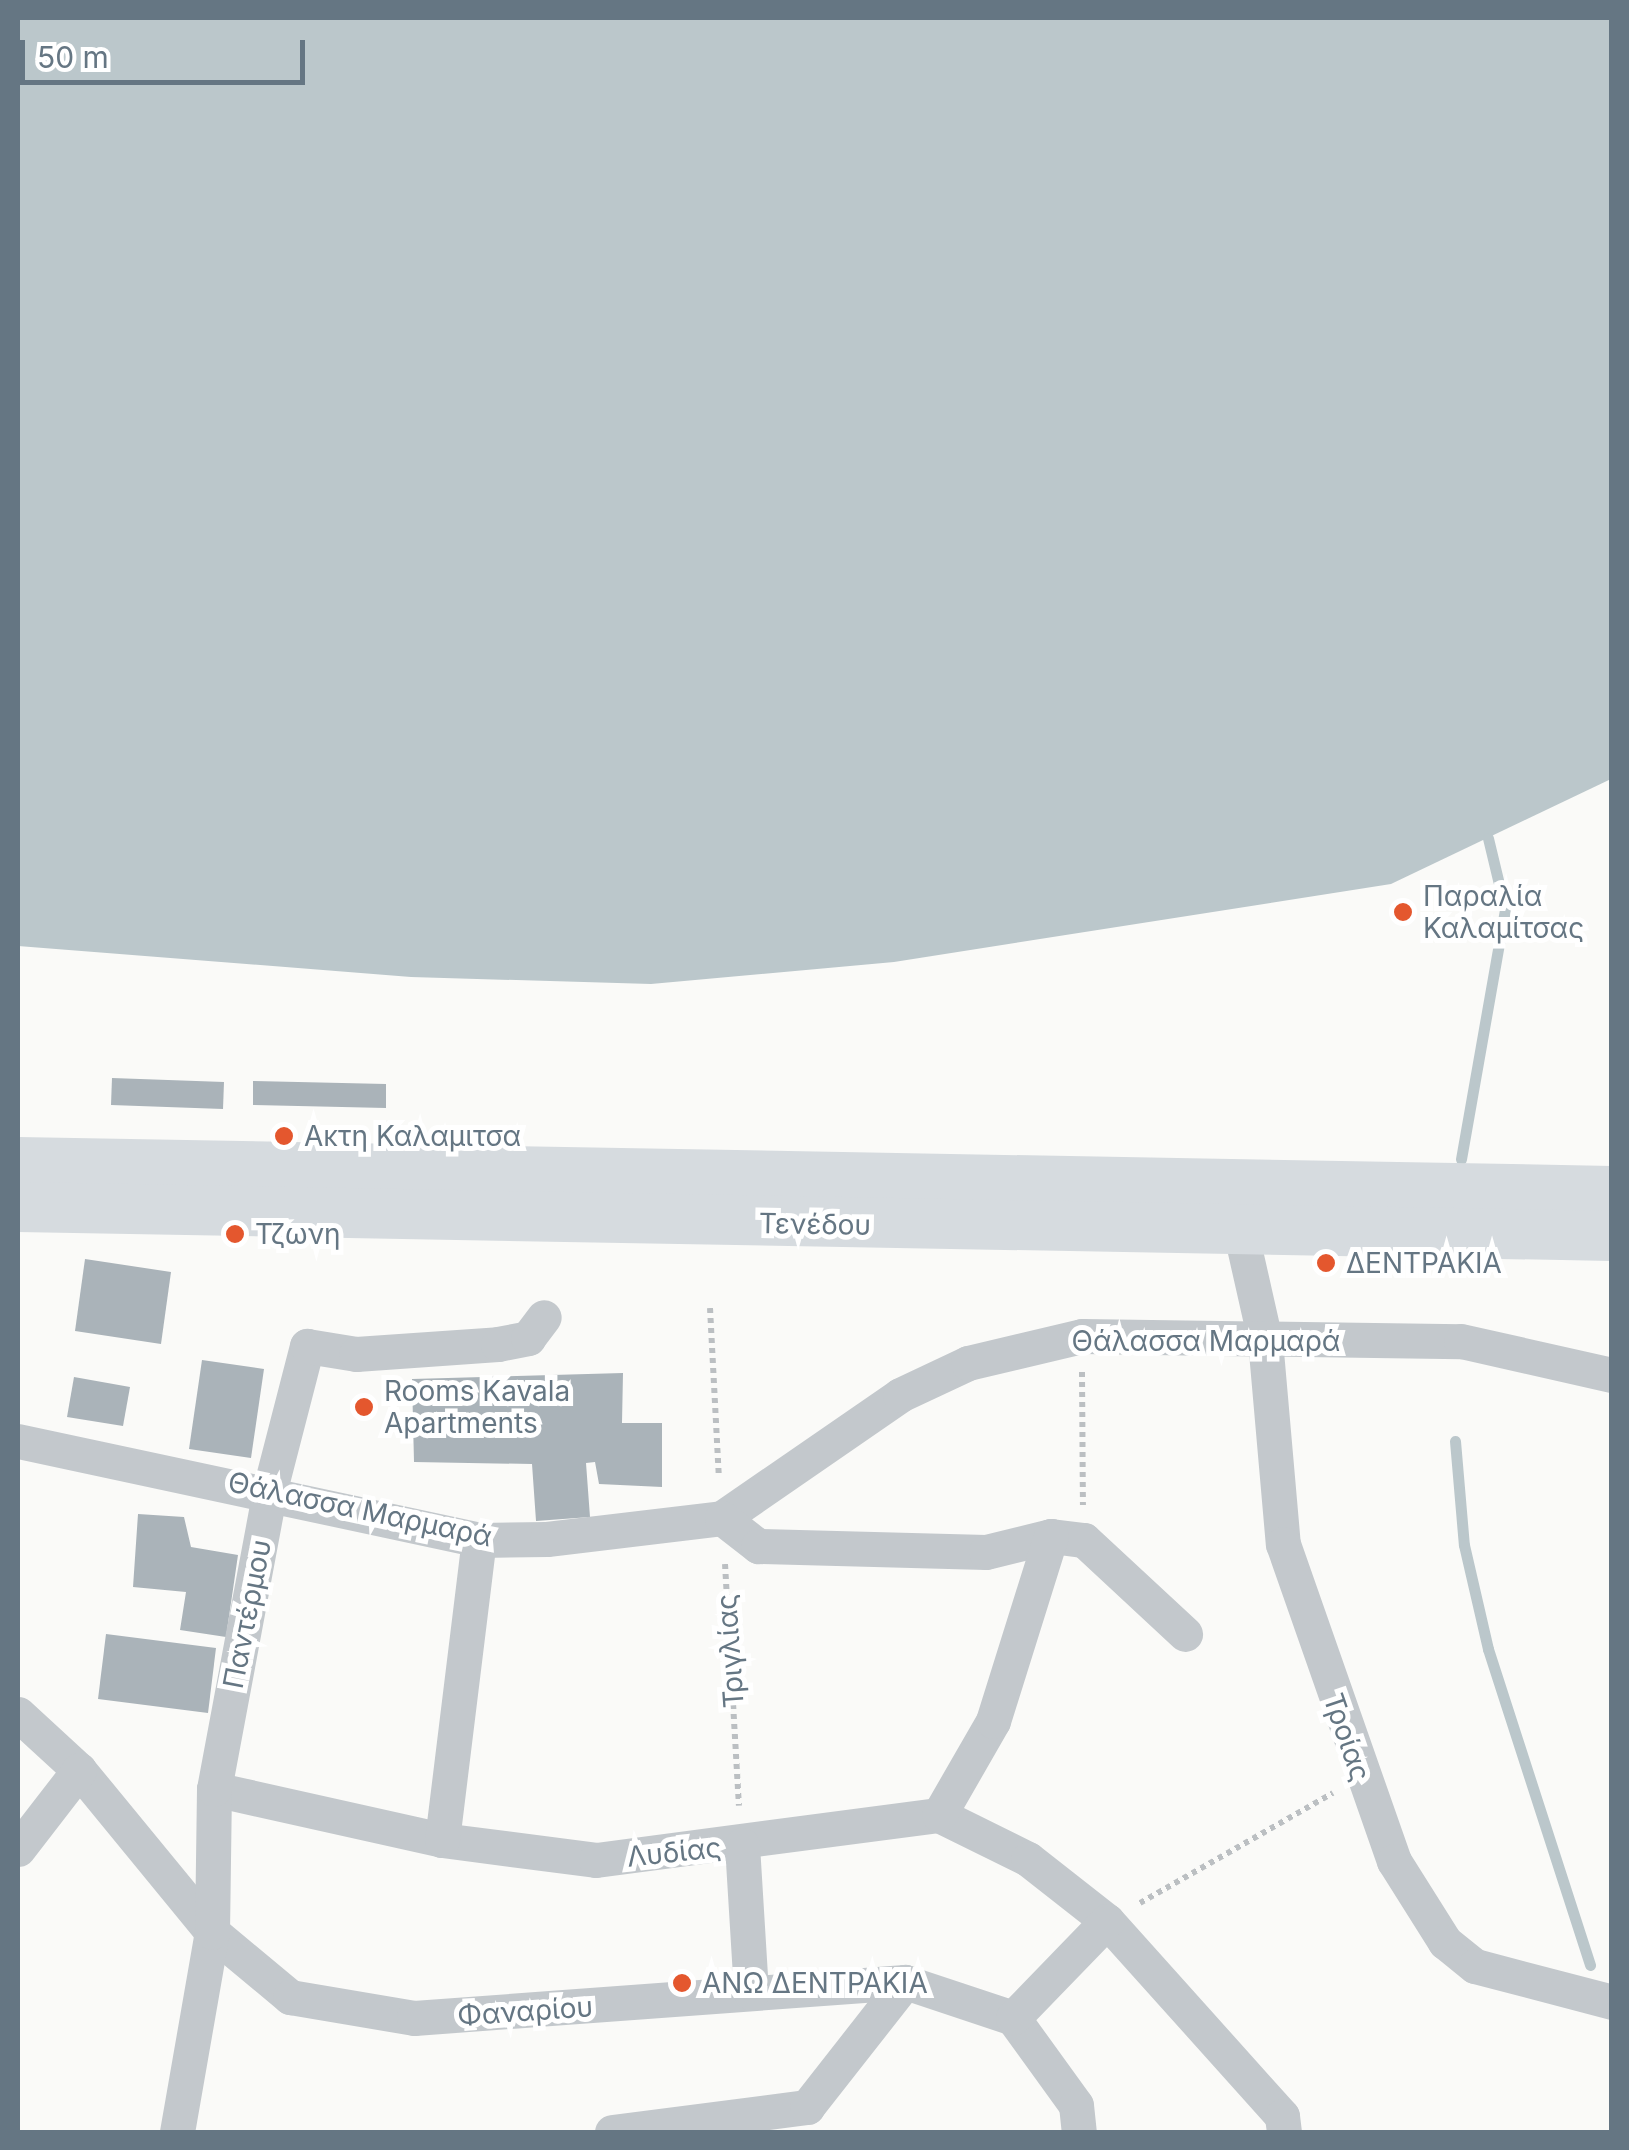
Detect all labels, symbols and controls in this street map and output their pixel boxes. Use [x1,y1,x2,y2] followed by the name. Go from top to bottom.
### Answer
[25,20,310,82] scale bar
[37,39,109,75] text: 50 m
[1423,879,1584,945] place label: Παραλία Καλαμίτσας
[1392,901,1414,923] marker: Παραλία Καλαμίτσας
[304,1119,521,1153] place label: Ακτη Καλαμιτσα
[273,1125,295,1147] marker: Ακτη Καλαμιτσα
[759,1206,871,1242] street label: Τενέδου
[255,1217,341,1251] place label: Τζωνη
[224,1223,246,1245] marker: Τζωνη
[1346,1246,1502,1280] place label: ΔΕΝΤΡΑΚΙΑ
[1315,1252,1337,1274] marker: ΔΕΝΤΡΑΚΙΑ
[1072,1324,1340,1358] street label: Θάλασσα Μαρμαρά
[384,1374,570,1440] place label: Rooms Kavala Apartments
[353,1396,375,1418] marker: Rooms Kavala Apartments
[225,1465,495,1553] street label: Θάλασσα Μαρμαρά
[216,1537,278,1691] street label: Παντέρμου
[709,1593,751,1709] street label: Τριγλίας
[1316,1689,1378,1785] street label: Τροίας
[625,1830,723,1874] street label: Λυδίας
[702,1966,928,2000] place label: ΑΝΩ ΔΕΝΤΡΑΚΙΑ
[671,1972,693,1994] marker: ΑΝΩ ΔΕΝΤΡΑΚΙΑ
[456,1990,594,2032] street label: Φαναρίου

